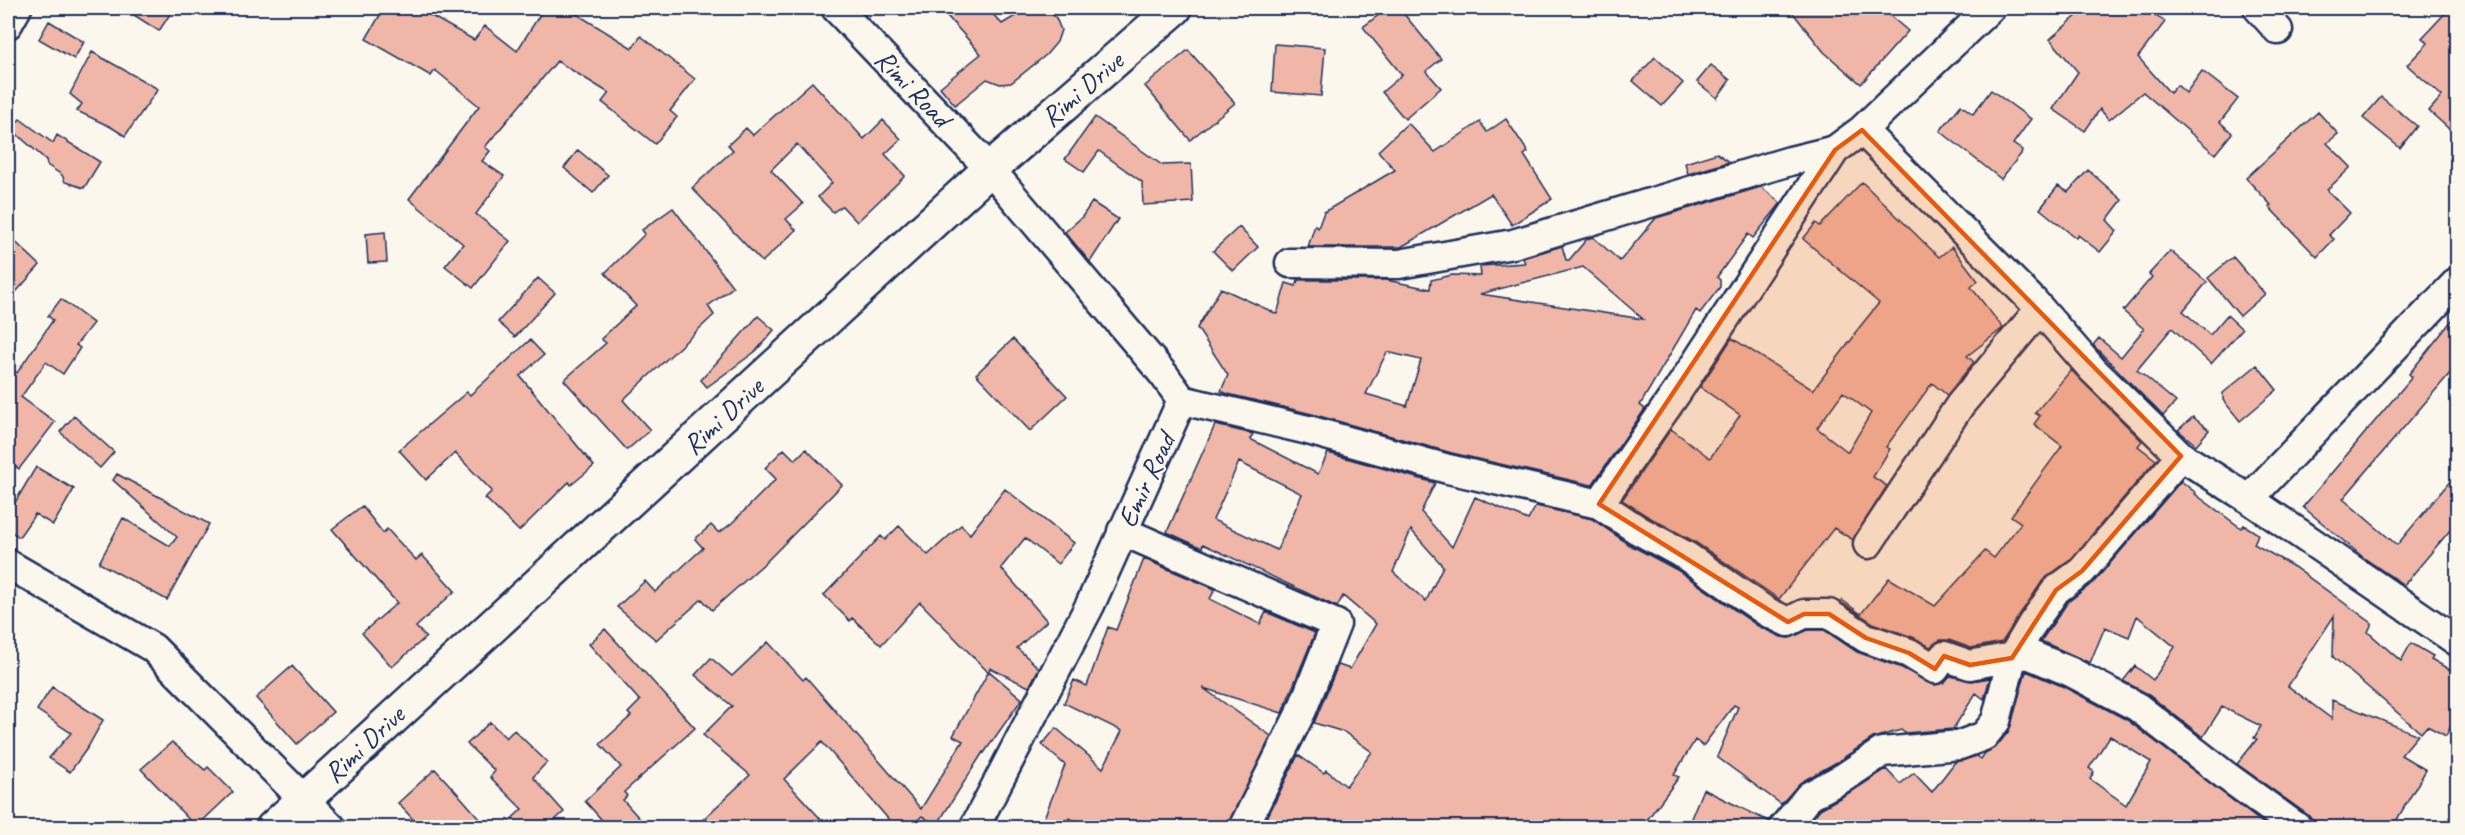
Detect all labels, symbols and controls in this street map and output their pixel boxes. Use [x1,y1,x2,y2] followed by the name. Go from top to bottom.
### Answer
[867,42,961,137] street label: Rimi Road
[1034,42,1132,134] street label: Rimi Drive
[675,369,772,462] street label: Rimi Drive
[1109,424,1185,533] street label: Emir Road
[316,697,413,790] street label: Rimi Drive

